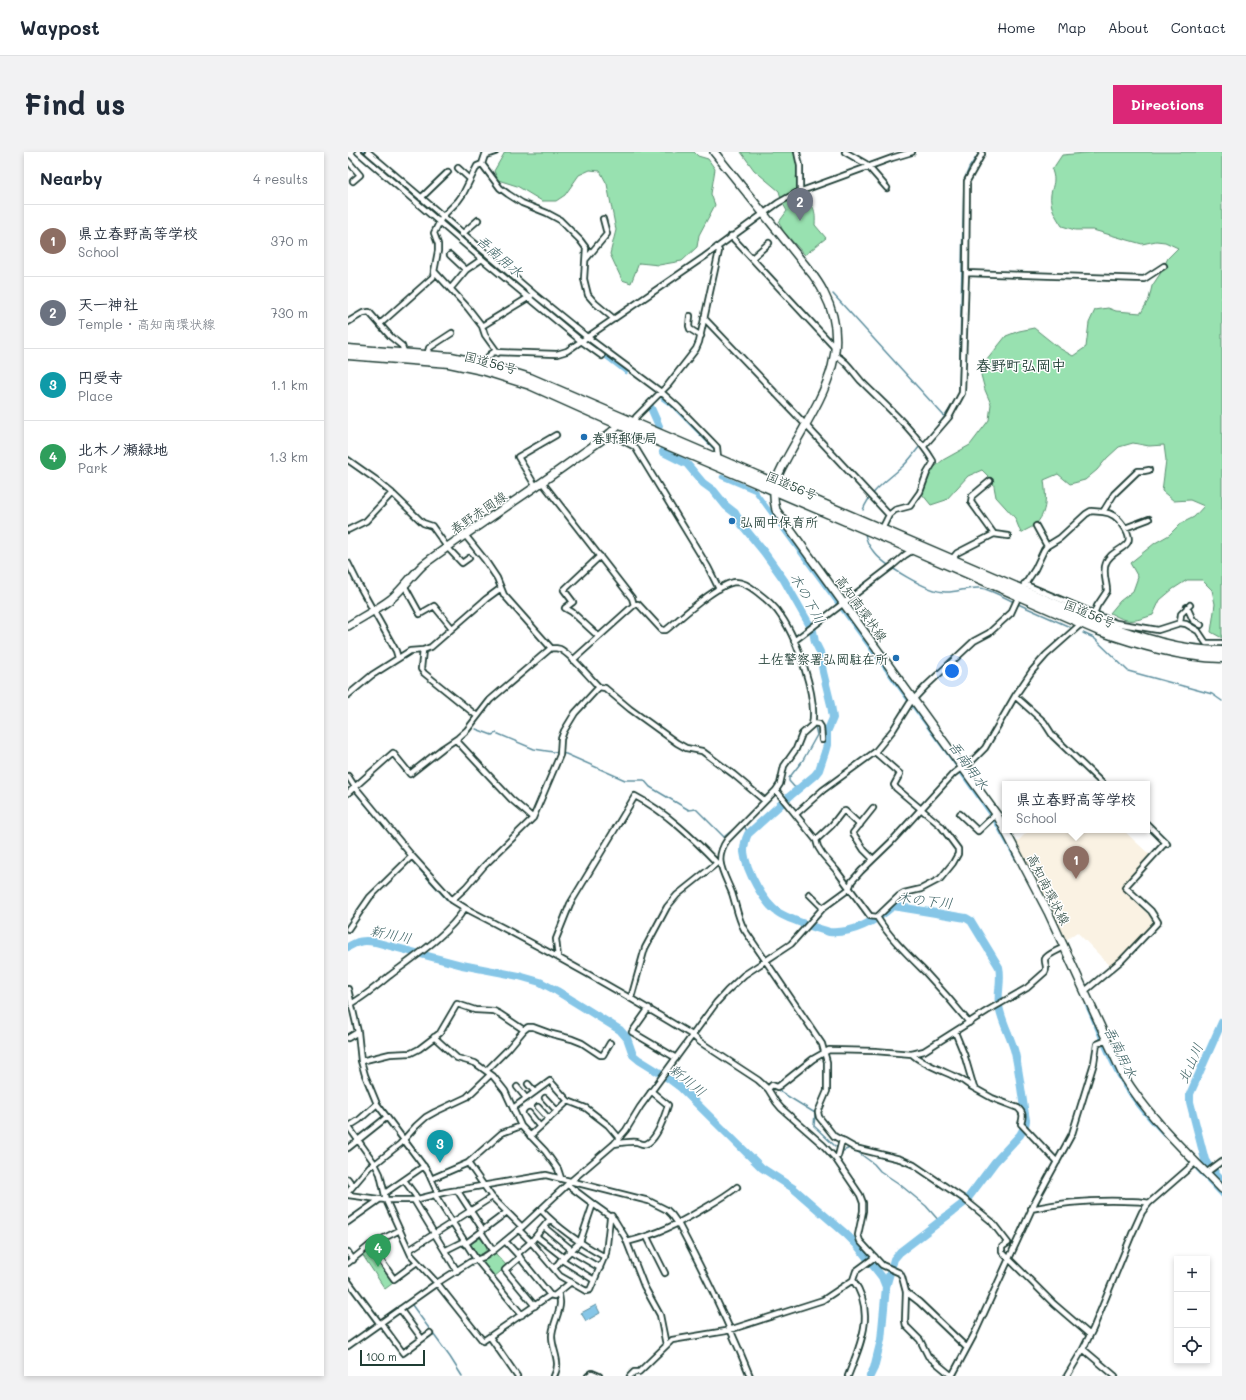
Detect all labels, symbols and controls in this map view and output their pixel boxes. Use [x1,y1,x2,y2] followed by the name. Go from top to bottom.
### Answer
[20,15,100,40] text: Waypost
[997,18,1035,37] text: Home
[1057,18,1086,37] text: Map
[1108,18,1149,37] text: About
[1171,18,1226,37] text: Contact
[1113,85,1222,124] button: Directions
[24,86,125,122] text: Find us
[40,167,102,189] text: Nearby
[253,170,308,187] text: 4 results
[787,188,813,221] pin: 2
[78,223,198,243] text: 県立春野高等学校
[473,230,527,282] water label: 吾南用水
[50,232,56,249] text: 1
[271,232,308,249] text: 370 m
[78,243,119,260] text: School
[78,294,138,314] text: 天一神社
[49,304,57,321] text: 2
[271,304,308,321] text: 730 m
[78,315,215,332] text: Temple · 高知南環状線
[463,347,519,377] street label: 国道56号
[976,355,1066,375] district label: 春野町弘岡中
[78,367,123,387] text: 円受寺
[49,376,57,393] text: 3
[271,376,308,393] text: 1.1 km
[78,387,113,404] text: Place
[592,429,657,446] place label: 春野郵便局
[579,432,589,442] marker: 春野郵便局
[78,439,168,459] text: 北木ノ瀬緑地
[49,448,57,465] text: 4
[269,448,308,465] text: 1.3 km
[78,459,107,476] text: Park
[764,467,820,503] street label: 国道56号
[446,486,511,537] street label: 春野赤岡線
[740,513,818,530] place label: 弘岡中保育所
[727,516,737,526] marker: 弘岡中保育所
[786,569,830,627] water label: 木の下川
[832,571,892,645] street label: 高知南環状線
[1062,595,1118,631] street label: 国道56号
[758,650,888,667] place label: 土佐警察署弘岡駐在所
[891,653,901,663] marker: 土佐警察署弘岡駐在所
[942,661,962,681] your location
[945,737,993,793] water label: 吾南用水
[1002,781,1150,833] popup
[1016,789,1136,809] text: 県立春野高等学校
[1016,809,1057,826] text: School
[1063,846,1089,879] pin: 1
[1024,850,1075,928] street label: 高知南環状線
[896,888,954,912] water label: 木の下川
[368,920,414,948] water label: 新川川
[1100,1023,1142,1081] water label: 吾南用水
[1173,1040,1207,1086] water label: 北山川
[666,1059,710,1101] water label: 新川川
[427,1130,453,1163] pin: 3
[365,1234,391,1267] pin: 4
[1174,1256,1210,1364] map controls
[1174,1256,1210,1292] button: +
[1174,1292,1210,1328] button: −
[1174,1328,1210,1364] button: locate
[360,1348,425,1367] scale bar
[366,1349,397,1364] text: 100 m

